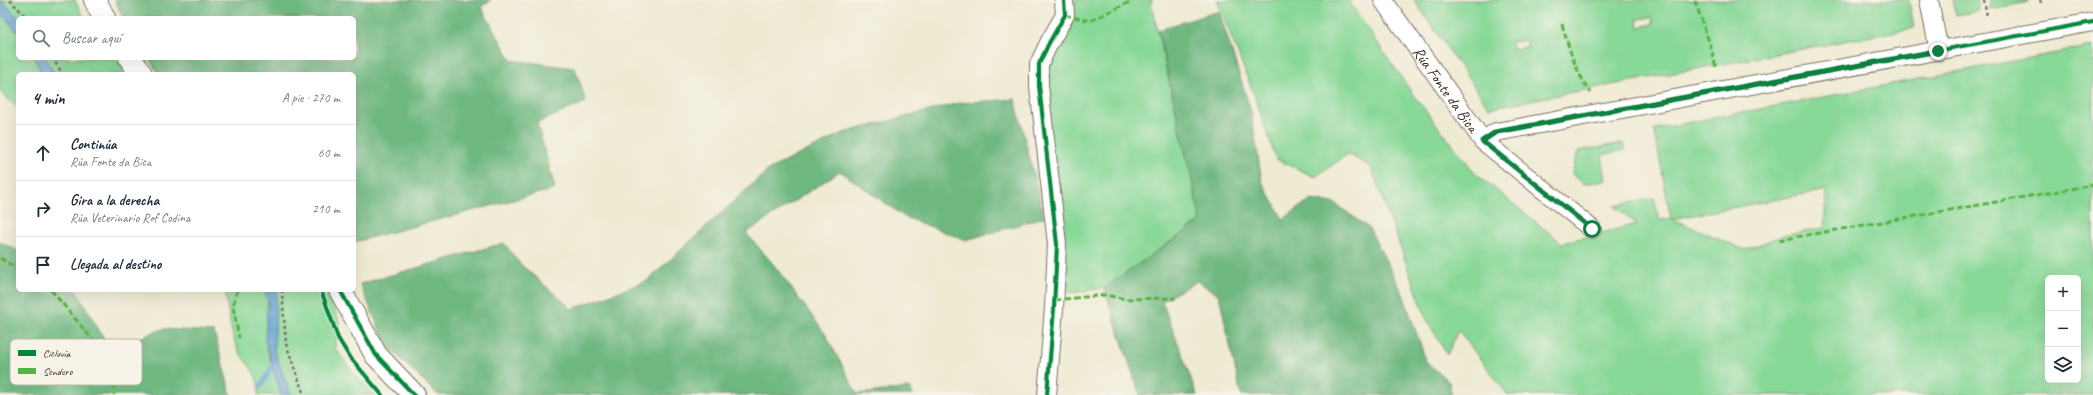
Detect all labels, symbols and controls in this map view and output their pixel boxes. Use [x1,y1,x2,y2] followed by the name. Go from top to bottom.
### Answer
[16,16,356,60] search box
[30,27,52,49] icon: search
[62,29,121,48] text: Buscar aquí
[1929,42,1947,60] route end
[1408,43,1483,137] street label: Rúa Fonte da Bica
[32,88,65,109] text: 4 min
[282,90,340,106] text: A pie · 270 m
[70,135,117,154] text: Continúa
[32,142,54,164] icon: ahead
[318,145,340,161] text: 60 m
[70,154,151,170] text: Rúa Fonte da Bica
[70,191,159,210] text: Gira a la derecha
[32,198,54,220] icon: right
[312,201,340,217] text: 210 m
[70,210,190,226] text: Rúa Veterinario Rof Codina
[1583,220,1601,238] route start
[32,254,54,276] icon: arrive
[70,255,161,274] text: Llegada al destino
[2045,275,2081,383] map controls
[2045,275,2081,311] button: +
[2045,311,2081,347] button: −
[10,339,142,385] legend
[43,346,72,360] text: Ciclovía
[2045,347,2081,383] button: layers
[43,364,74,378] text: Sendero

